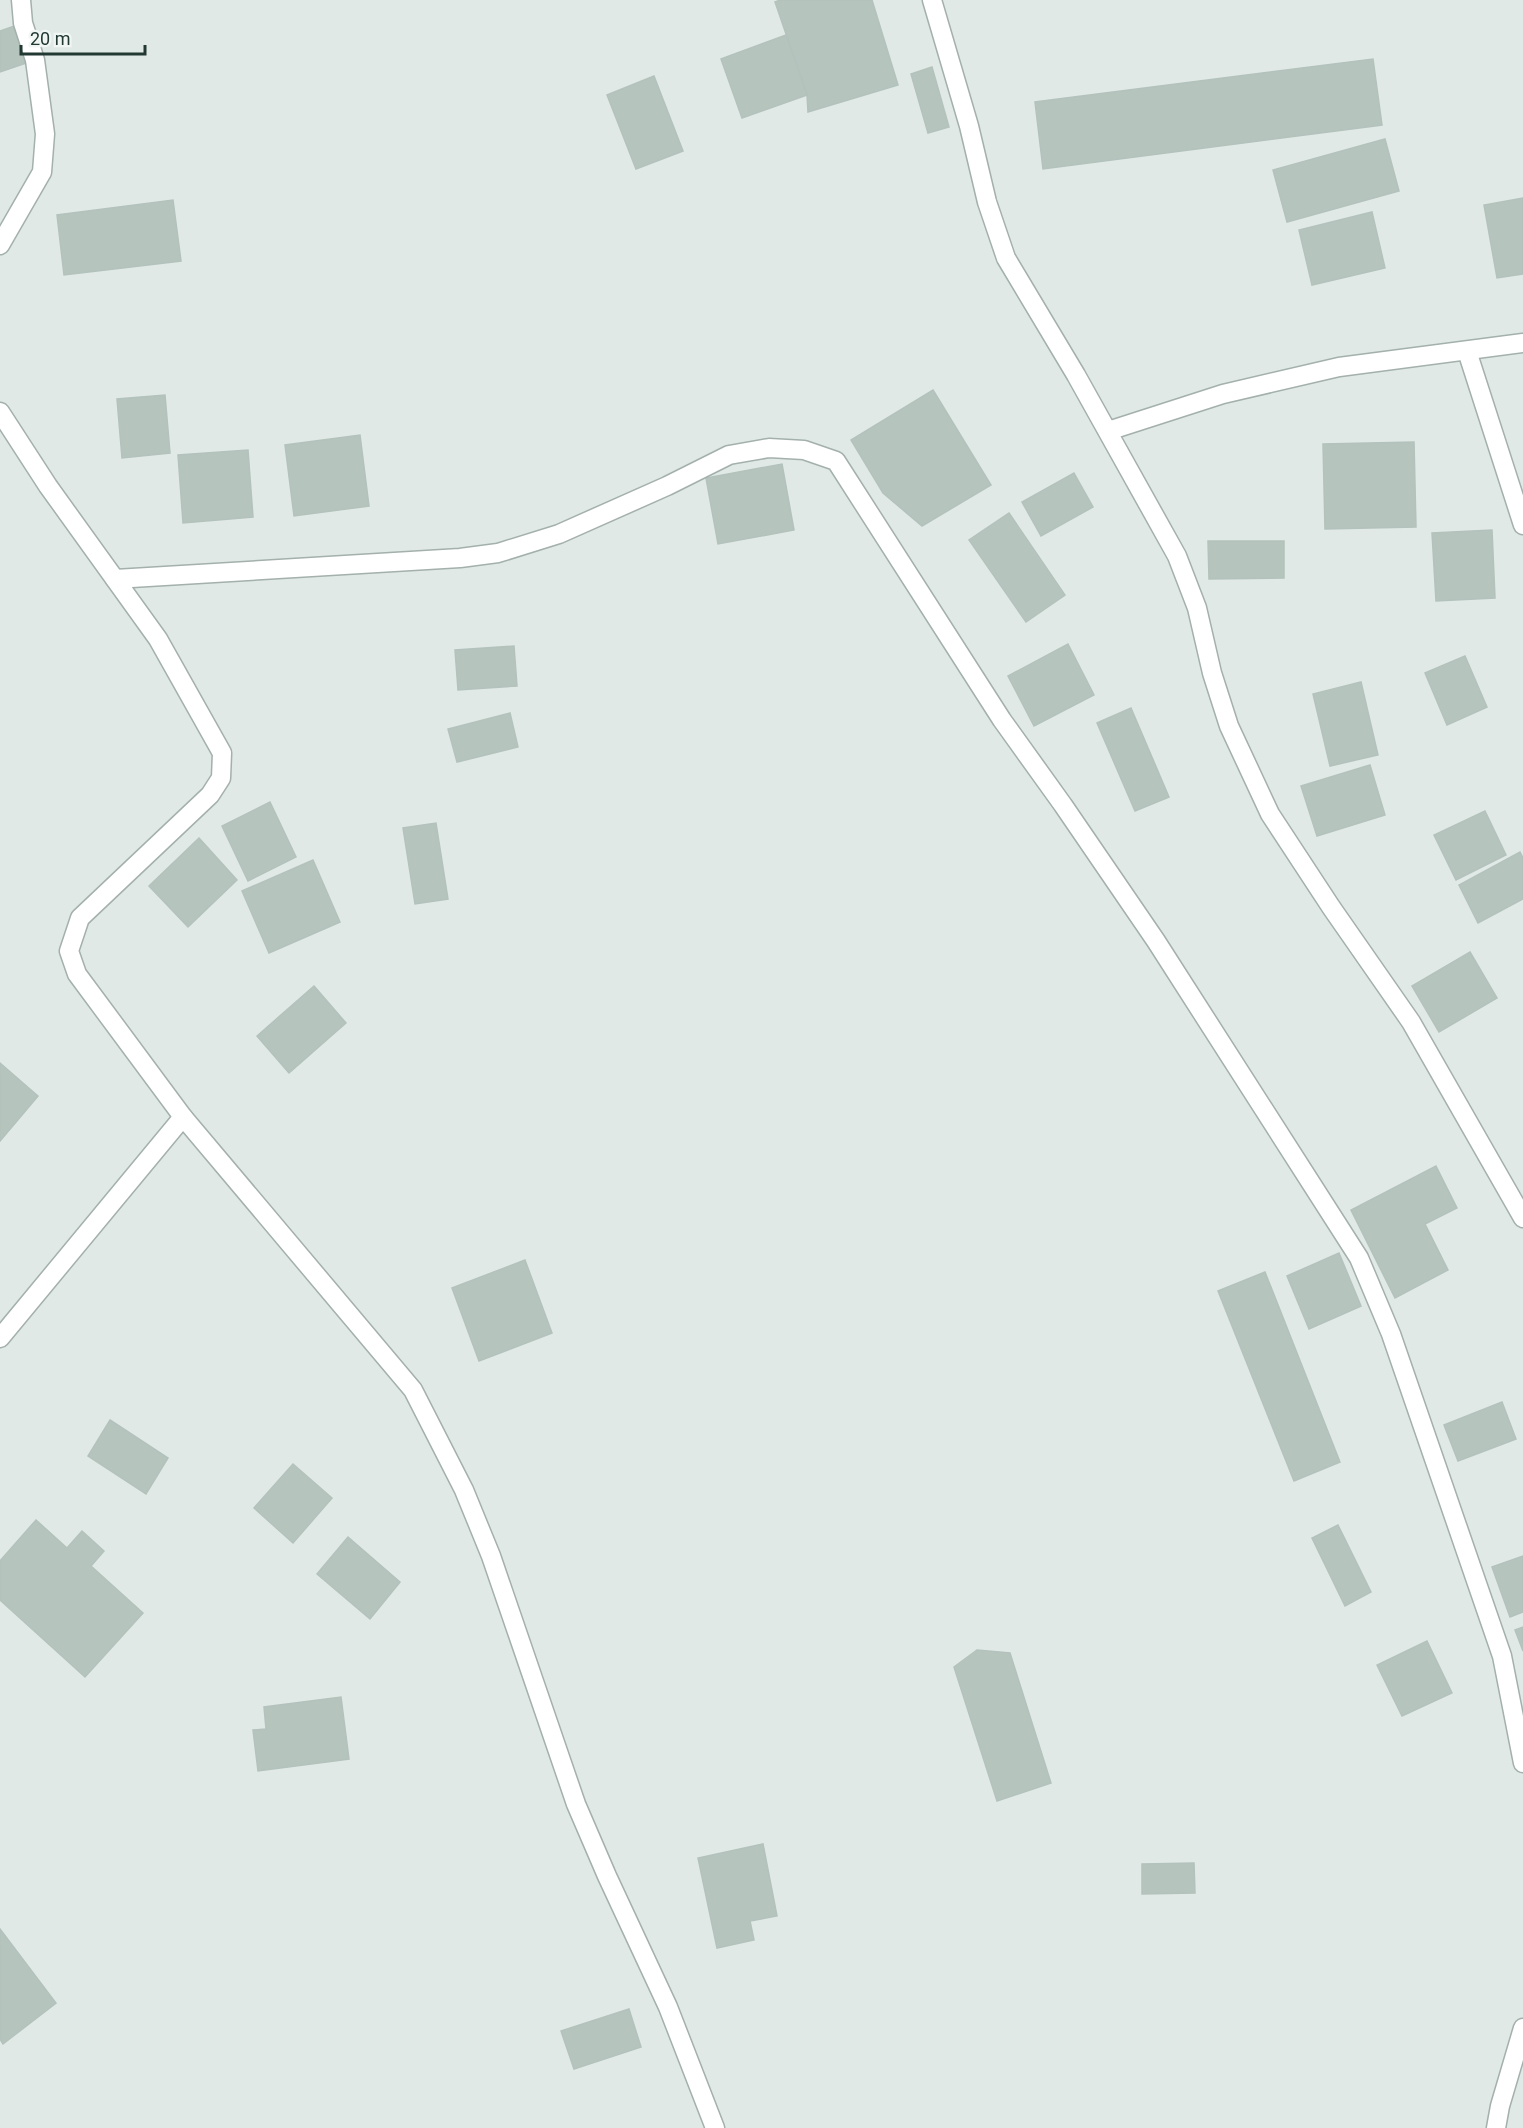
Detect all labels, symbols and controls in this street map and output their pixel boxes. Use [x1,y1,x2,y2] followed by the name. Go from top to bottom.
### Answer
[21,18,146,56] scale bar
[30,28,70,49] text: 20 m

